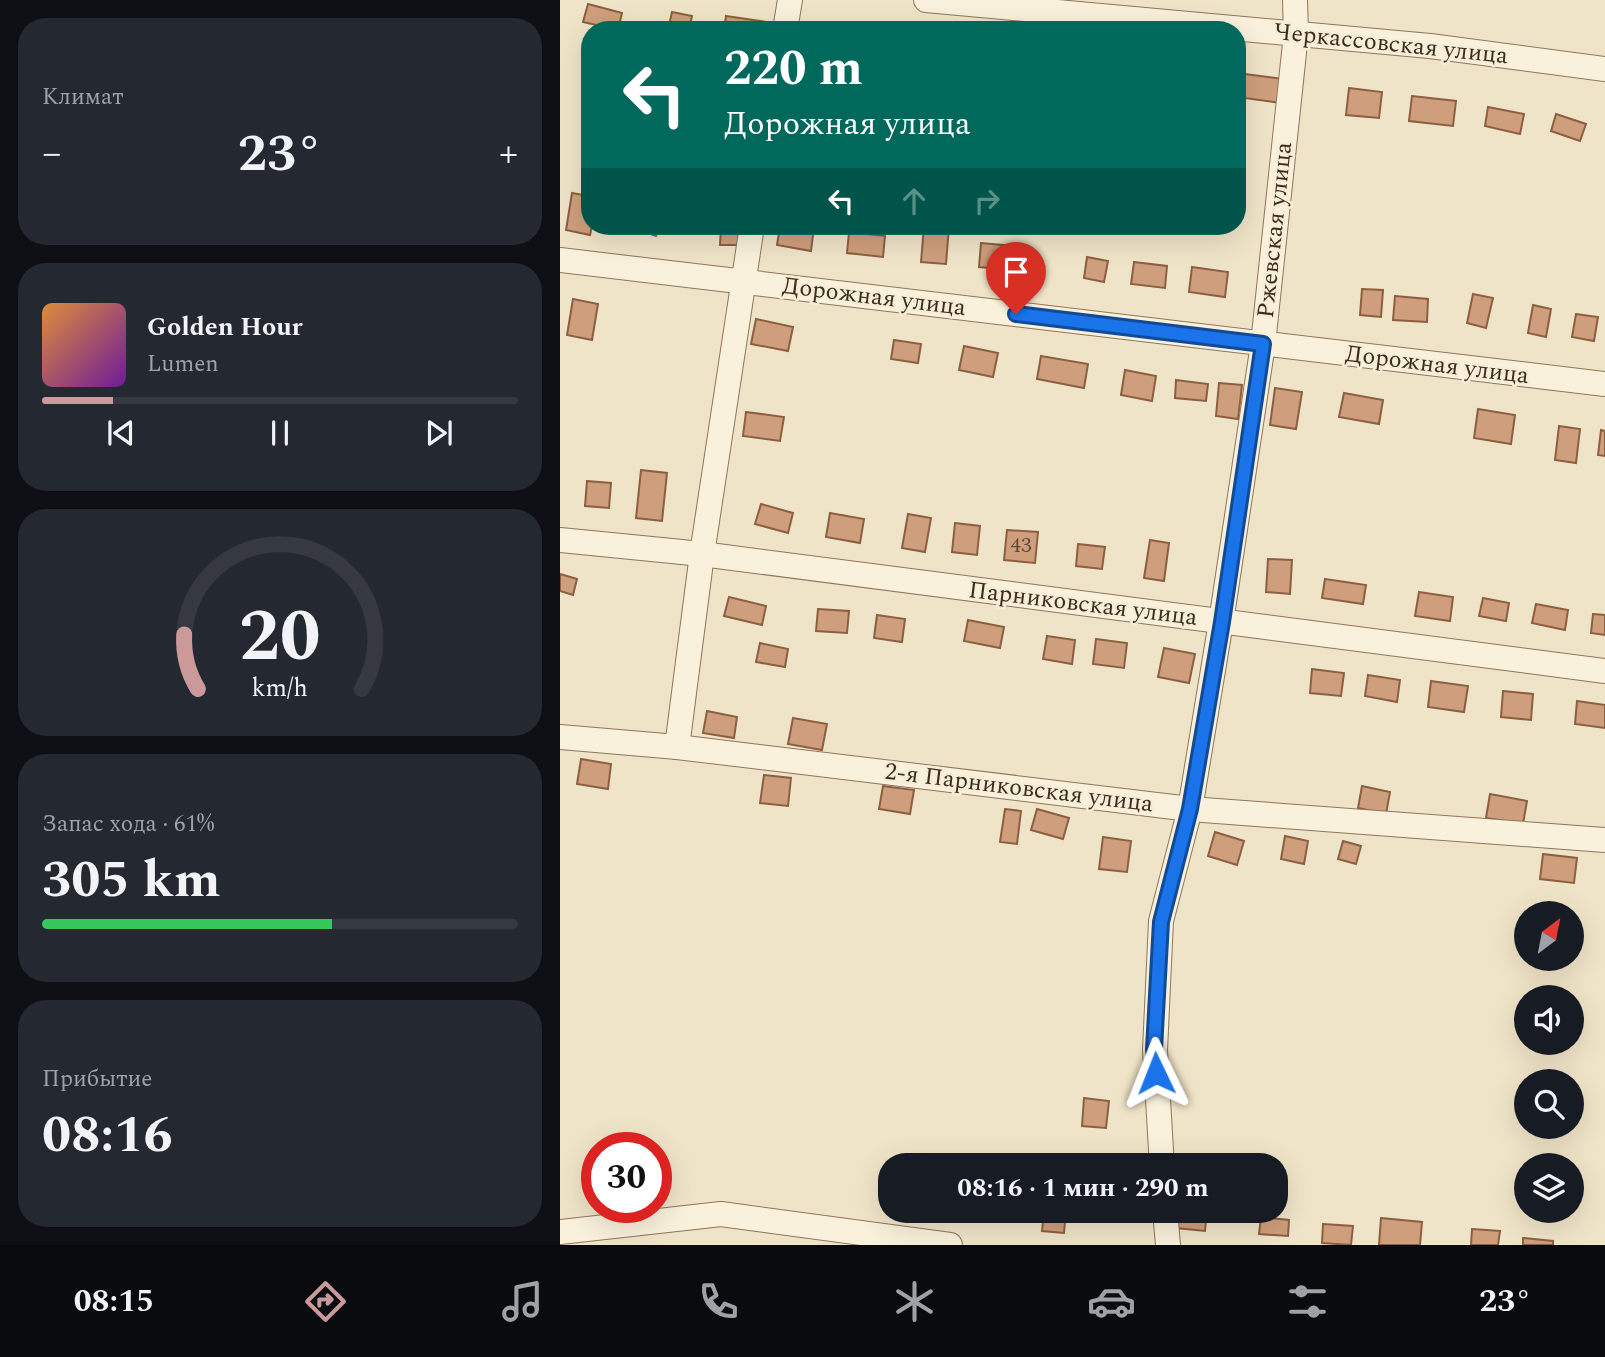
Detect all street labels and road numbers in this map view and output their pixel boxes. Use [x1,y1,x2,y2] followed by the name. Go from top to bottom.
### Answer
[1272,14,1510,74] street label: Черкассовская улица
[1248,140,1302,320] street label: Ржевская улица
[780,268,968,326] street label: Дорожная улица
[1343,336,1531,394] street label: Дорожная улица
[966,572,1200,636] street label: Парниковская улица
[883,754,1156,822] street label: 2-я Парниковская улица

